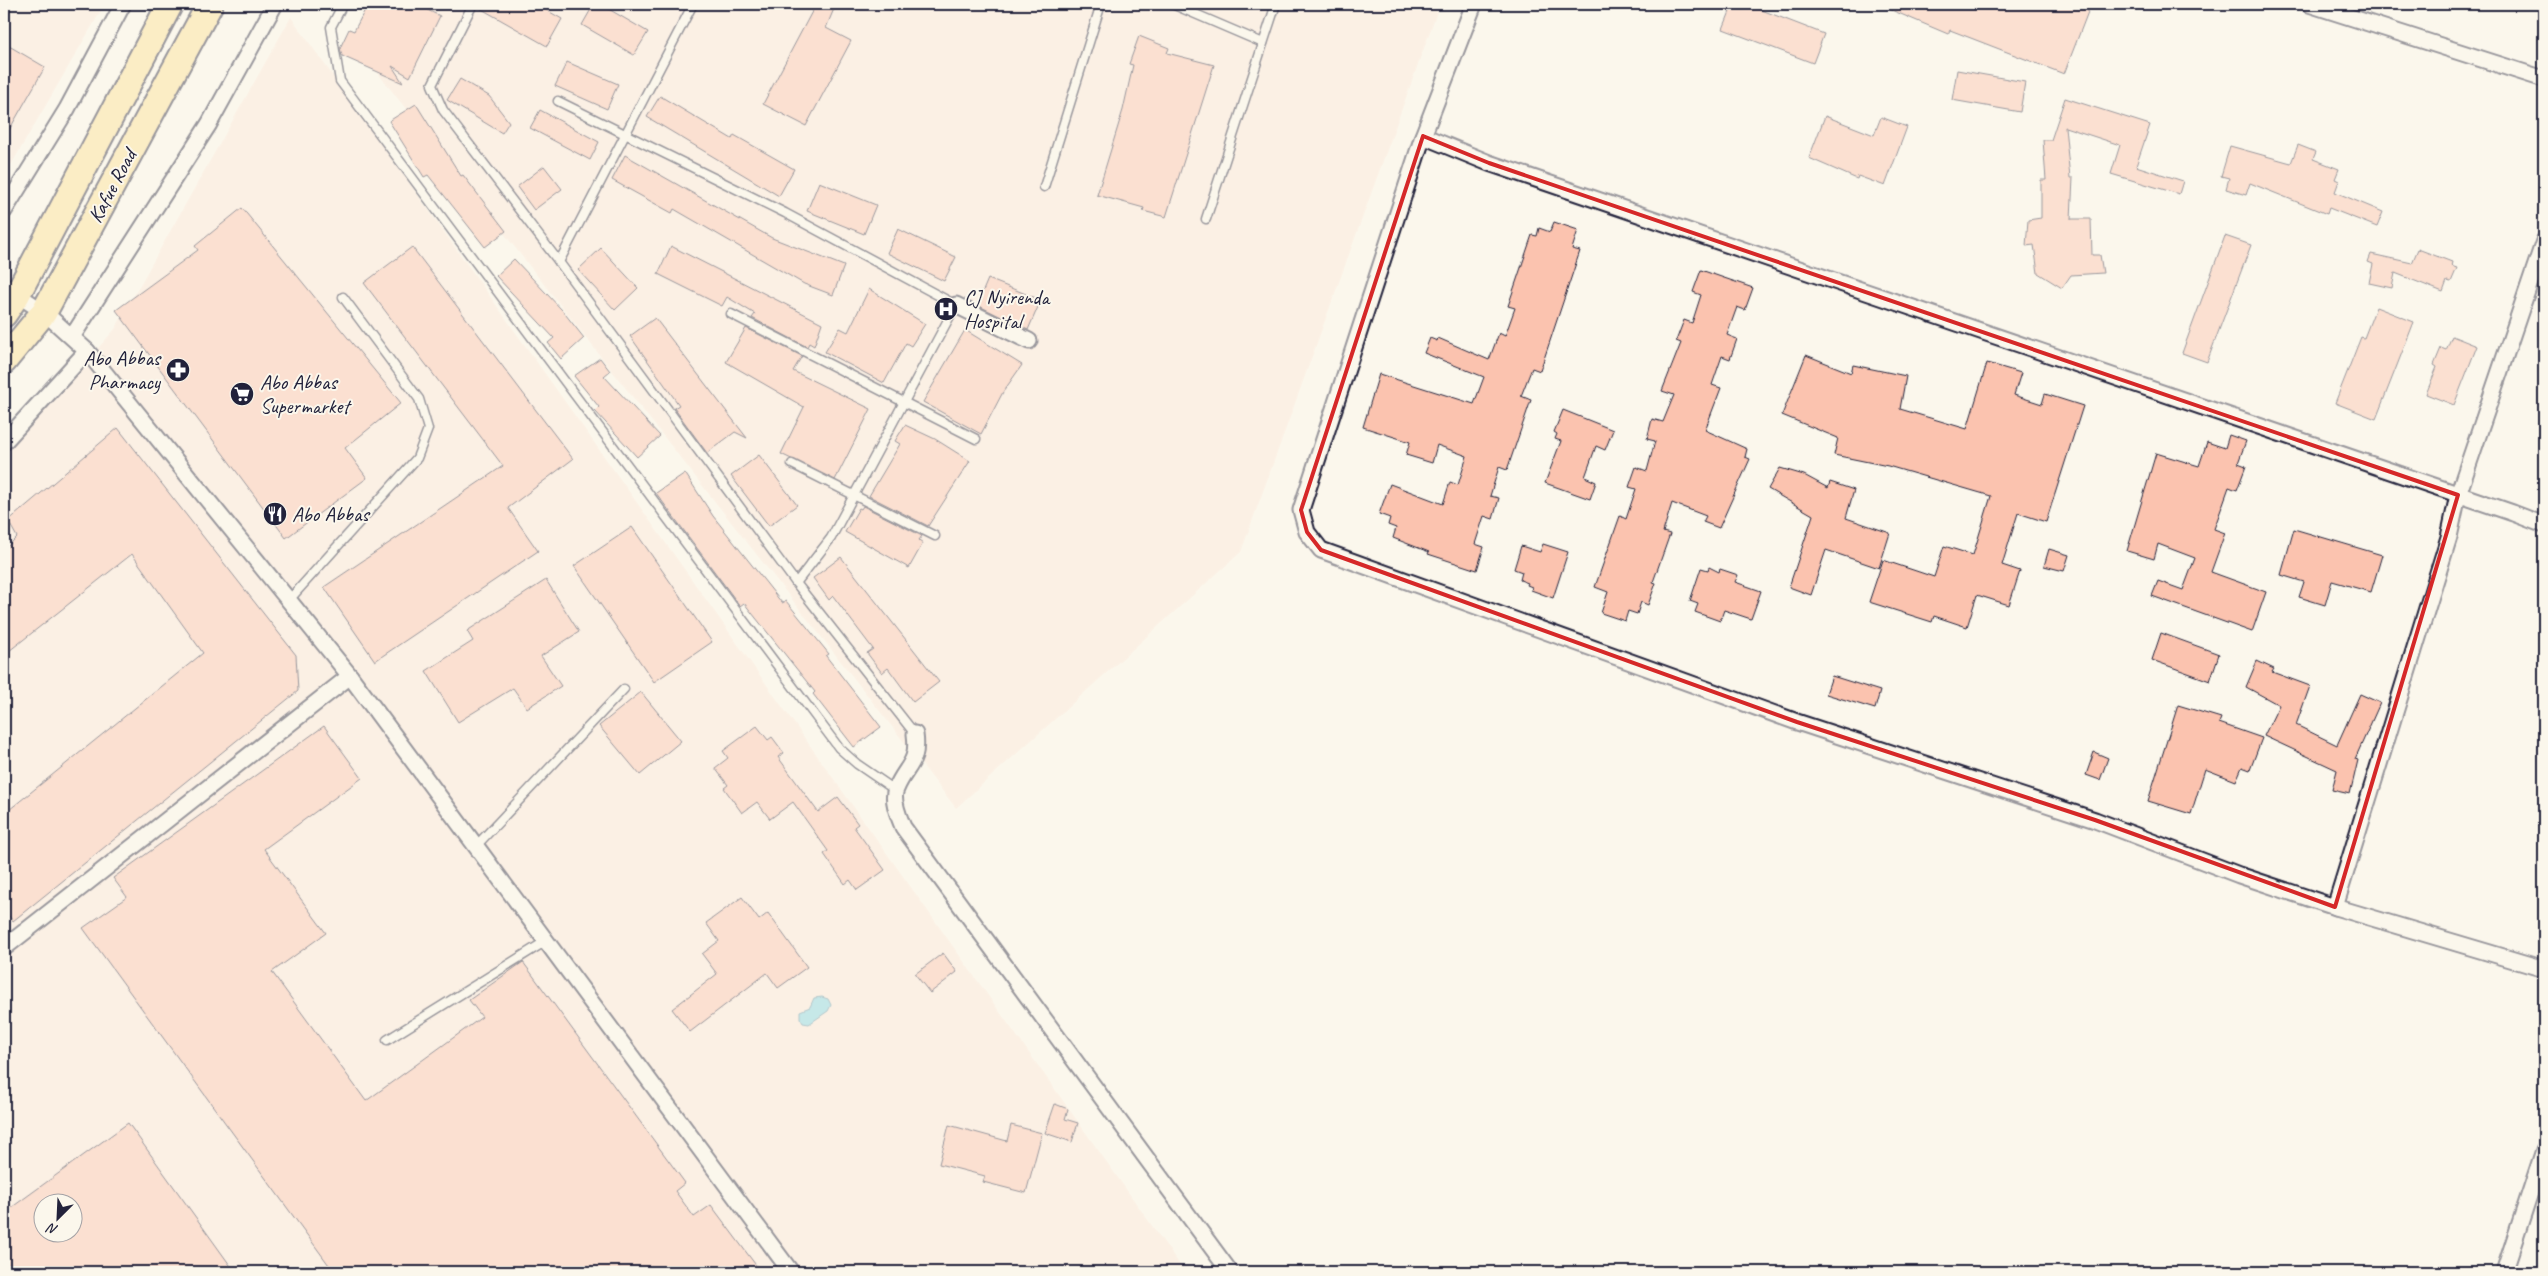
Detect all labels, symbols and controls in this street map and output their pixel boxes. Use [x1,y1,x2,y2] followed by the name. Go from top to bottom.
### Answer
[82,142,144,227] street label: Kafue Road
[964,284,1051,334] place label: CJ Nyirenda Hospital
[933,296,959,322] hospital icon: CJ Nyirenda Hospital
[83,345,162,395] place label: Abo Abbas Pharmacy
[165,357,191,383] pharmacy icon: Abo Abbas Pharmacy
[260,369,352,419] place label: Abo Abbas Supermarket
[229,381,255,407] supermarket icon: Abo Abbas Supermarket
[262,501,288,527] restaurant icon: Abo Abbas
[292,501,370,527] place label: Abo Abbas
[32,1194,82,1244] north arrow
[43,1219,60,1239] text: N

